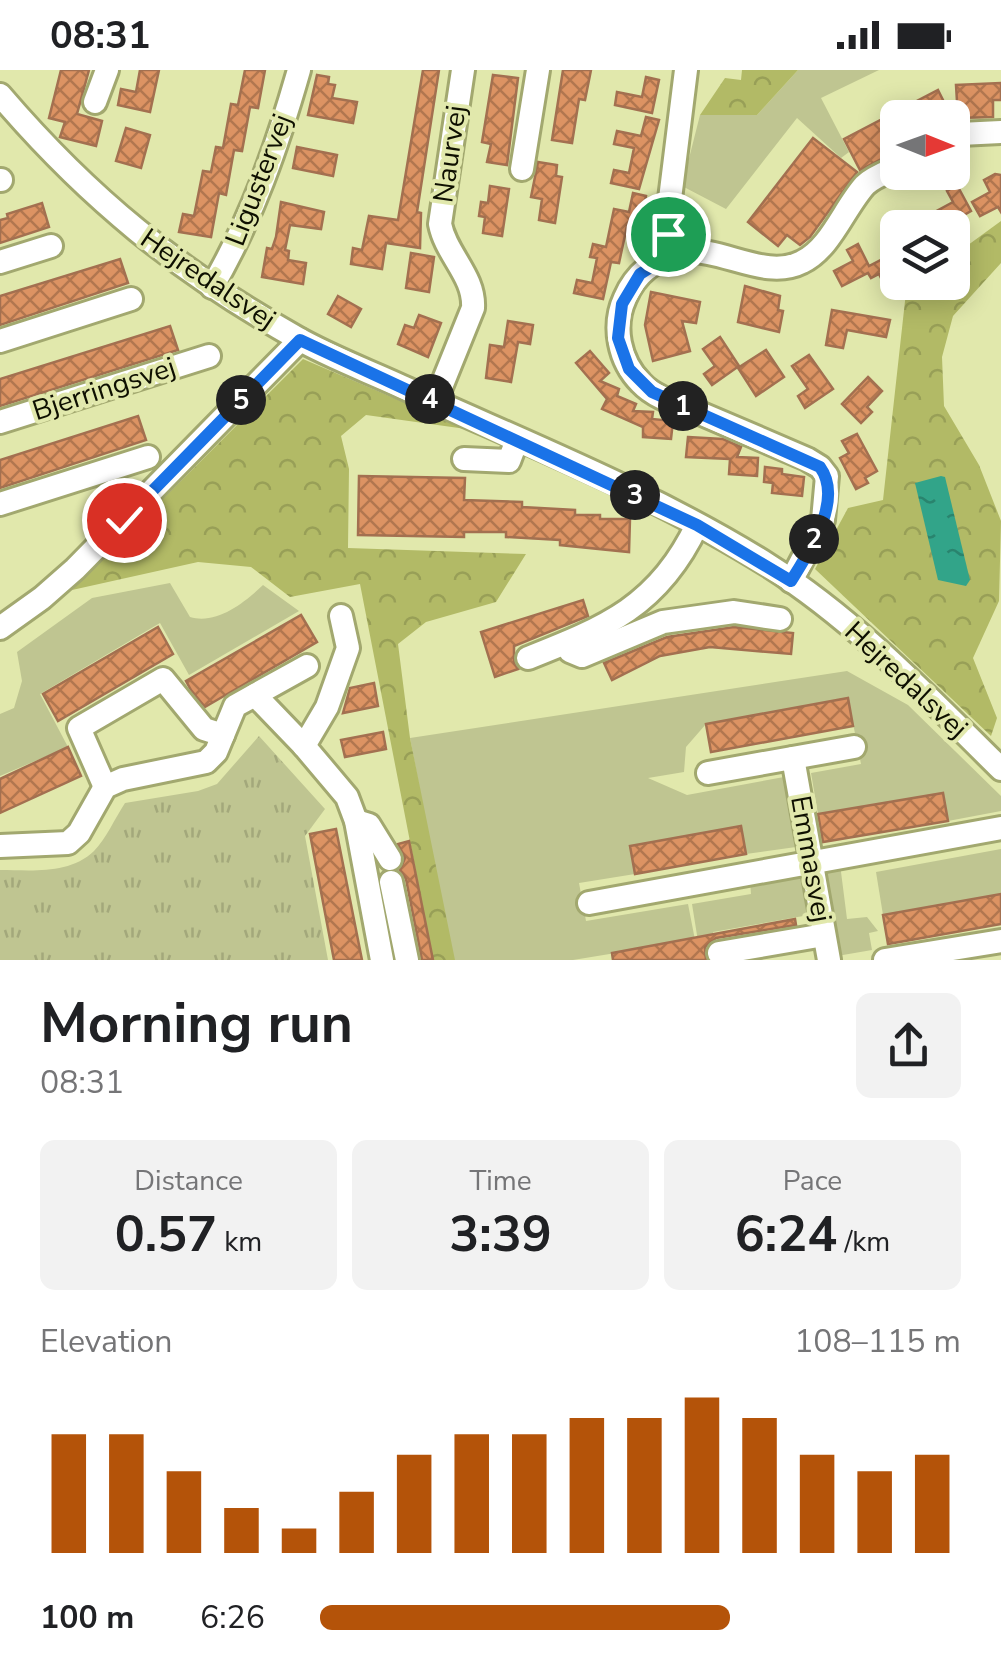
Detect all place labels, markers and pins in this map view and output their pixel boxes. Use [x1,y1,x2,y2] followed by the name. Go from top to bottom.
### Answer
[626,192,711,277] pin
[405,374,455,424] pin: 4
[216,375,266,425] pin: 5
[658,381,708,431] pin: 1
[610,470,660,520] pin: 3
[82,478,167,563] pin
[789,514,839,564] pin: 2

